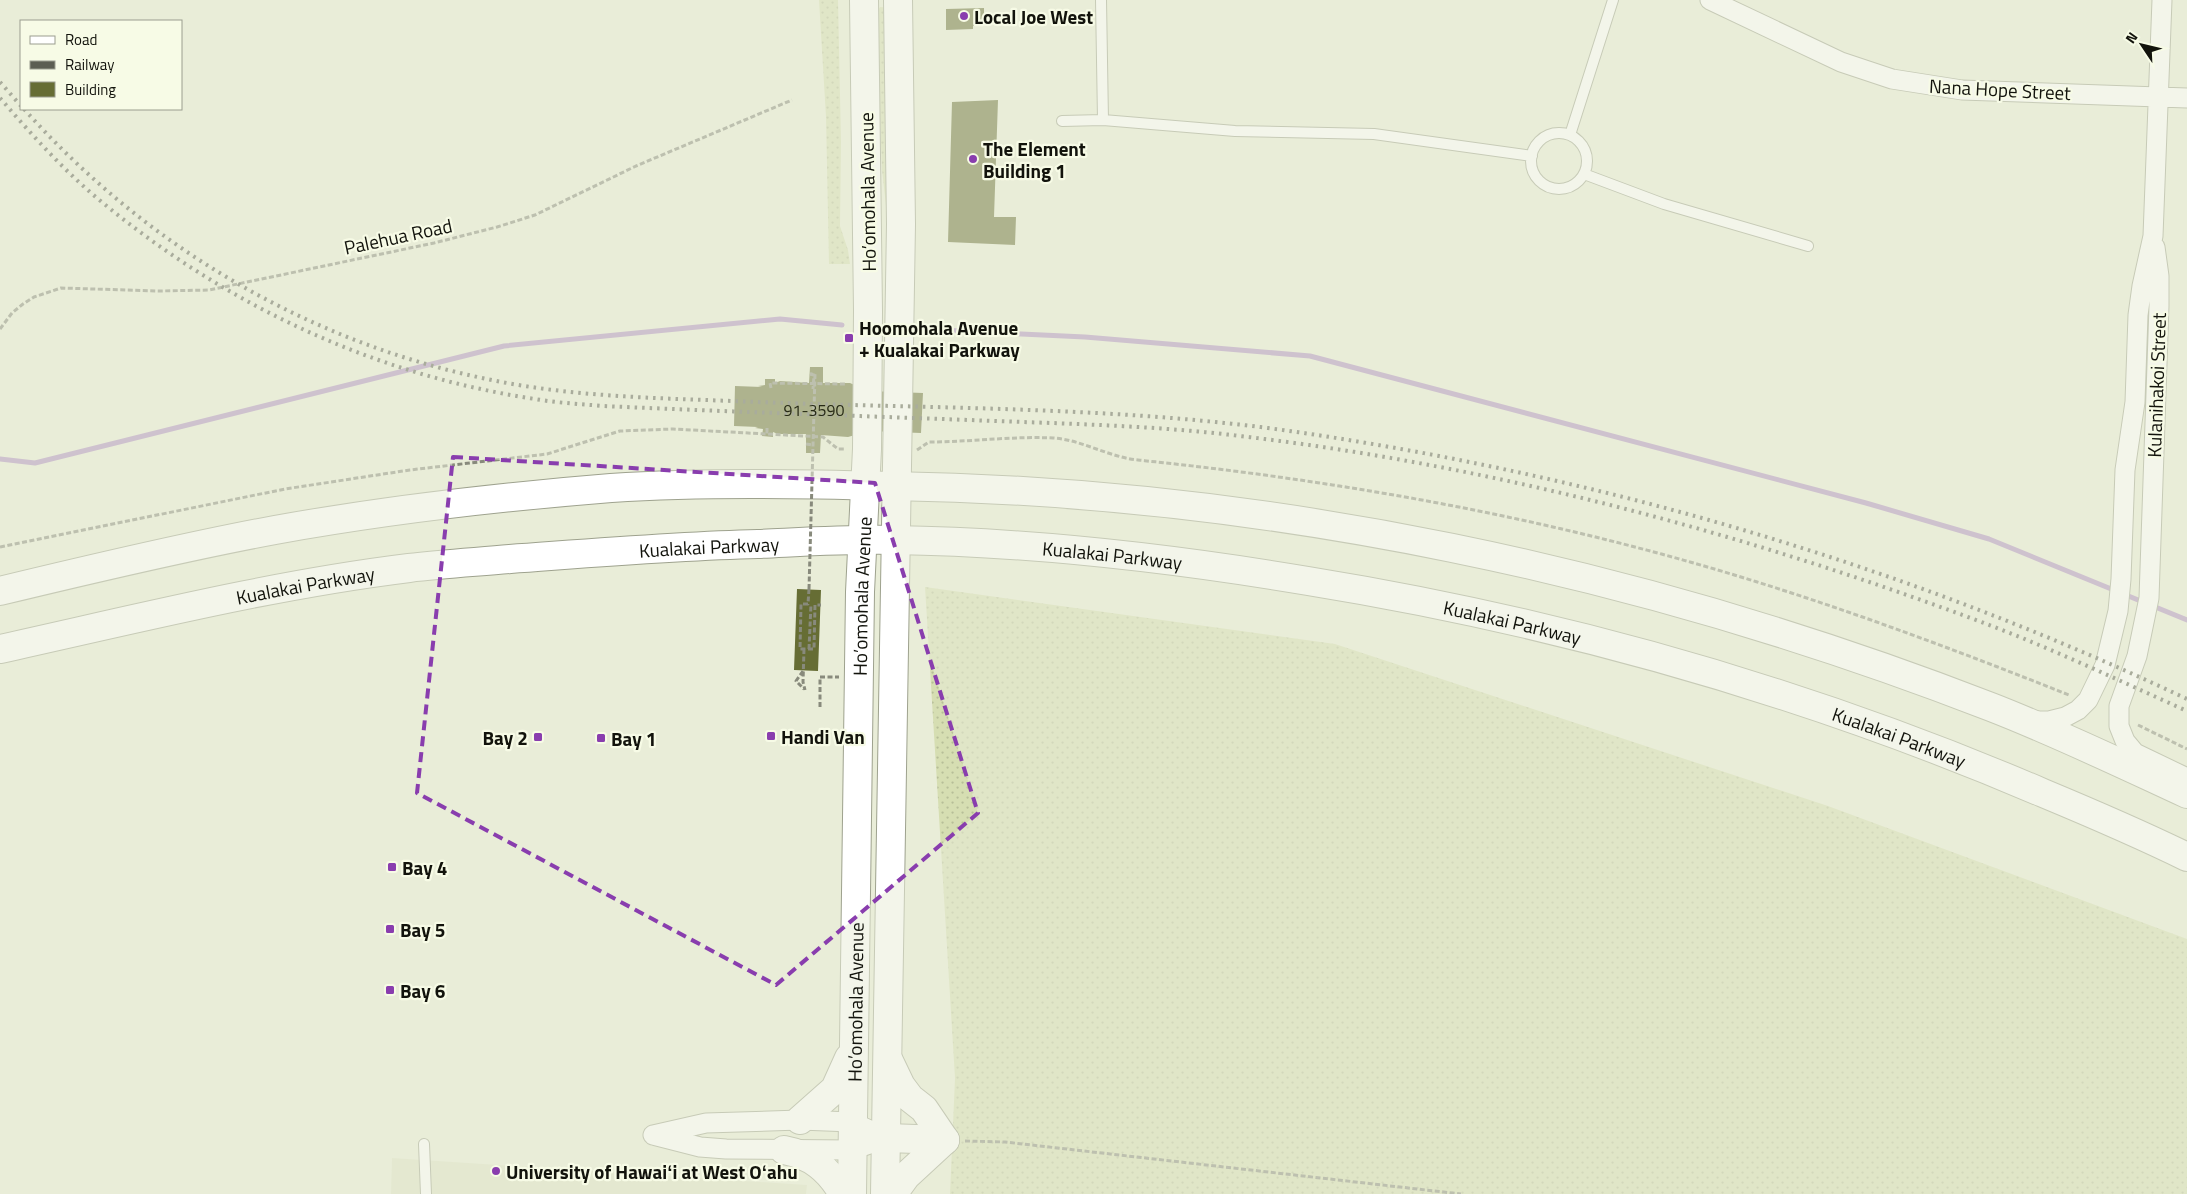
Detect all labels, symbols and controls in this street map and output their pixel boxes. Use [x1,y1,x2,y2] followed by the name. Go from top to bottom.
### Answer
[974,2,1093,31] place label: Local Joe West
[958,10,970,22] marker: Local Joe West
[20,20,182,110] legend
[2117,20,2167,70] north arrow
[2120,27,2142,47] text: N
[65,28,97,51] text: Road
[65,53,115,76] text: Railway
[1928,71,2072,107] street label: Nana Hope Street
[65,78,116,101] text: Building
[851,112,883,272] street label: Ho’omohala Avenue
[983,134,1086,185] place label: The Element Building 1
[967,153,979,165] marker: The Element Building 1
[341,210,455,262] street label: Palehua Road
[2139,312,2173,458] street label: Kulanihakoi Street
[859,313,1020,364] place label: Hoomohala Avenue + Kualakai Parkway
[843,332,855,344] marker: Hoomohala Avenue + Kualakai Parkway
[784,398,844,422] house number: 91-3590
[844,516,878,676] street label: Ho’omohala Avenue
[638,529,780,564] street label: Kualakai Parkway
[1041,533,1184,576] street label: Kualakai Parkway
[233,558,377,611] street label: Kualakai Parkway
[1441,592,1584,651] street label: Kualakai Parkway
[1829,699,1971,774] street label: Kualakai Parkway
[781,722,865,751] place label: Handi Van
[483,723,528,752] place label: Bay 2
[611,724,656,753] place label: Bay 1
[765,730,777,742] marker: Handi Van
[532,731,544,743] marker: Bay 2
[595,732,607,744] marker: Bay 1
[402,853,447,882] place label: Bay 4
[386,861,398,873] marker: Bay 4
[400,915,445,944] place label: Bay 5
[839,922,870,1082] street label: Ho’omohala Avenue
[384,923,396,935] marker: Bay 5
[400,976,446,1005] place label: Bay 6
[384,984,396,996] marker: Bay 6
[506,1157,798,1186] place label: University of Hawaiʻi at West Oʻahu
[490,1165,502,1177] marker: University of Hawaiʻi at West Oʻahu

